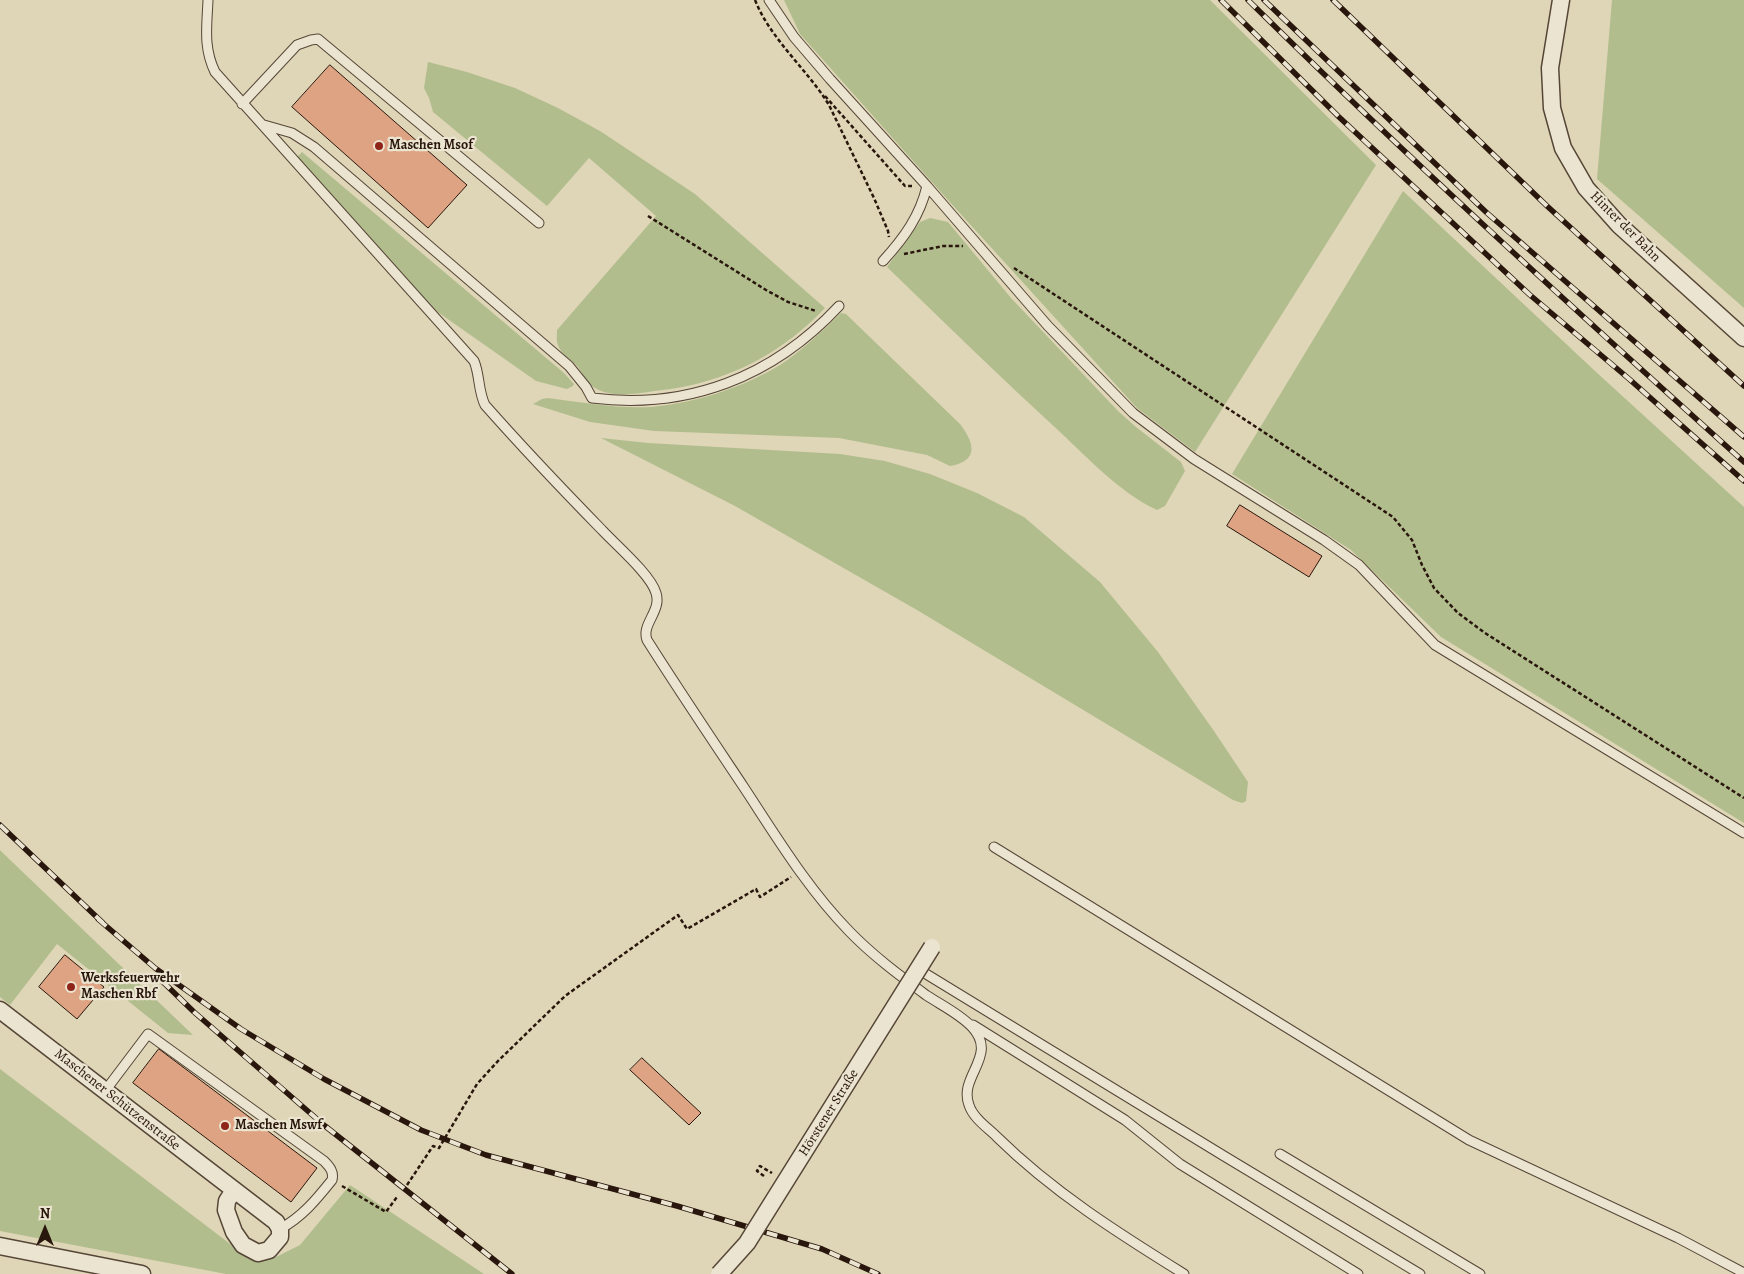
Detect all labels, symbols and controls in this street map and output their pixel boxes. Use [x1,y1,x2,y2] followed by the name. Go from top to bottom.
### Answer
[389,138,473,154] place label: Maschen Msof
[373,140,385,152] marker: Maschen Msof
[1586,188,1664,266] street label: Hinter der Bahn
[81,971,180,1004] place label: Werksfeuerwehr Maschen Rbf
[65,981,77,993] marker: Werksfeuerwehr Maschen Rbf
[51,1046,183,1154] street label: Maschener Schützenstraße
[796,1066,862,1160] street label: Hörstener Straße
[235,1118,322,1134] place label: Maschen Mswf
[219,1120,231,1132] marker: Maschen Mswf
[20,1204,70,1254] north arrow
[40,1204,50,1223] text: N

